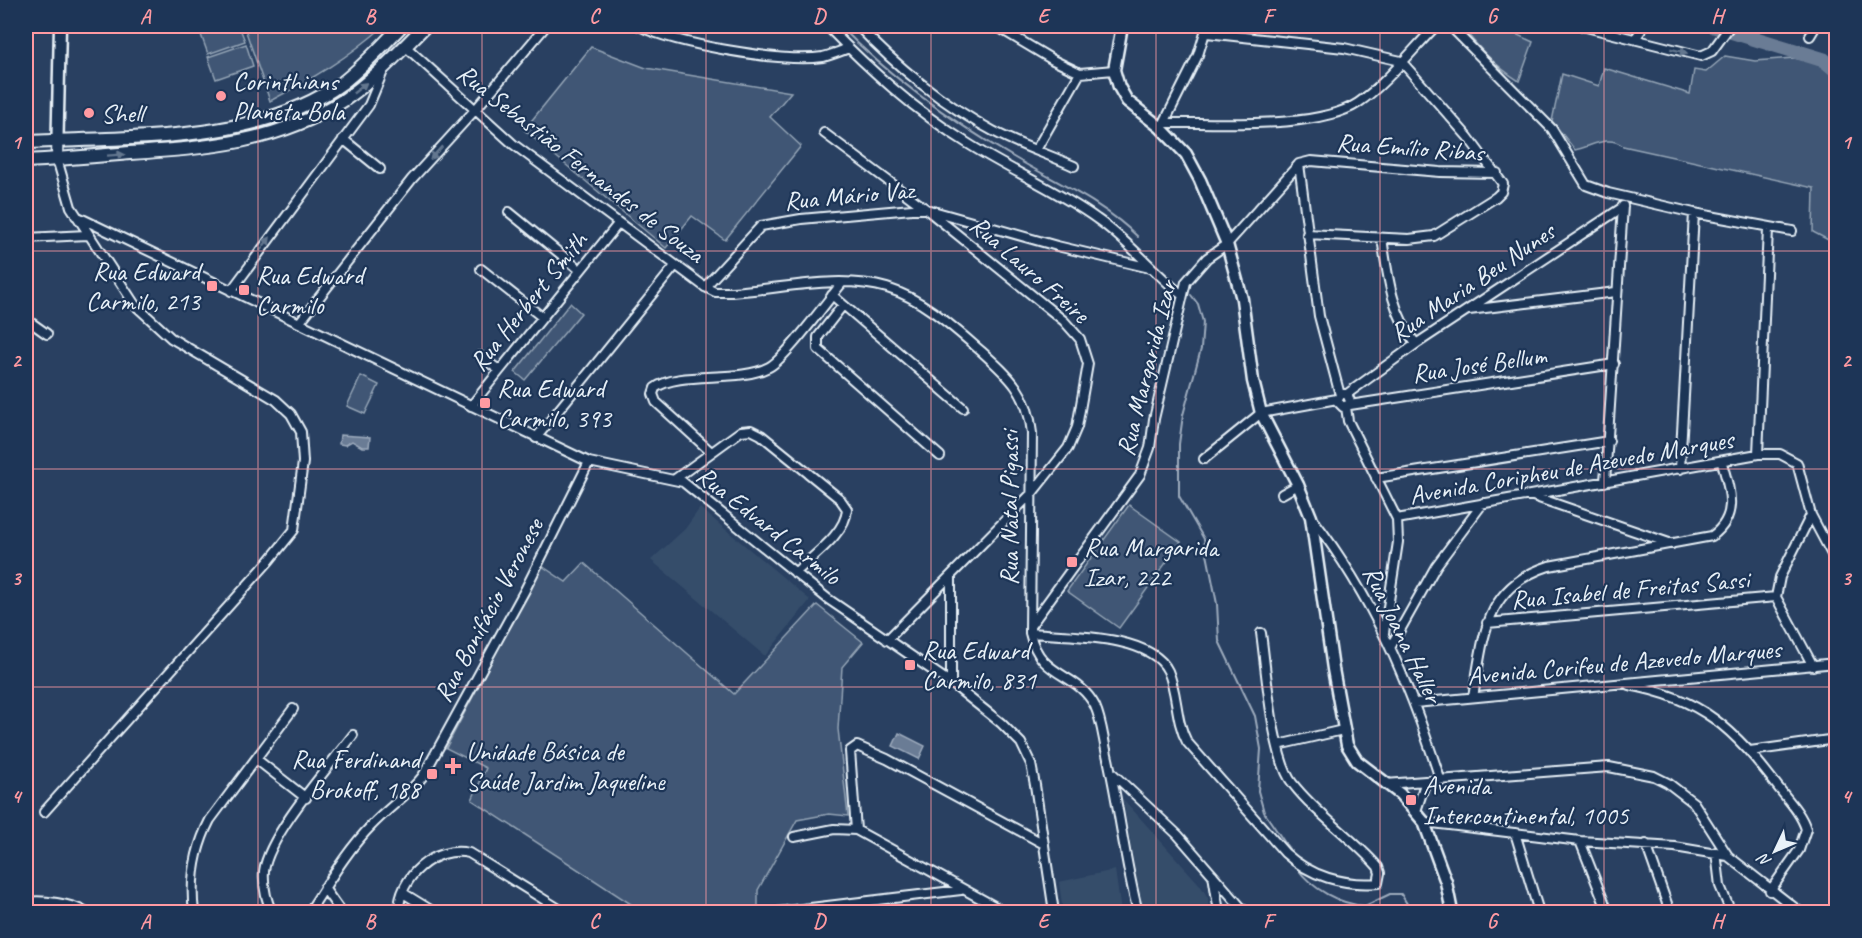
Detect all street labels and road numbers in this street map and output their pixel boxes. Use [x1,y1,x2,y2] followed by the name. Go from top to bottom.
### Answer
[450,57,712,271] street label: Rua Sebastião Fernandes de Souza
[1335,126,1487,169] street label: Rua Emílio Ribas
[783,173,918,218] street label: Rua Mário Vaz
[963,208,1097,331] street label: Rua Lauro Freire
[1384,214,1563,350] street label: Rua Maria Beu Nunes
[462,223,596,378] street label: Rua Herbert Smith
[1109,274,1185,459] street label: Rua Margarida Izar
[1410,339,1550,390] street label: Rua José Bellum
[1407,422,1738,512] street label: Avenida Coripheu de Azevedo Marques
[993,427,1026,586] street label: Rua Natal Pigassi
[690,459,849,593] street label: Rua Edvard Carmilo
[426,511,551,708] street label: Rua Bonifácio Veronese
[1355,560,1451,710] street label: Rua Joana Haller
[1509,562,1754,616] street label: Rua Isabel de Freitas Sassi
[1466,632,1784,693] street label: Avenida Corifeu de Azevedo Marques

